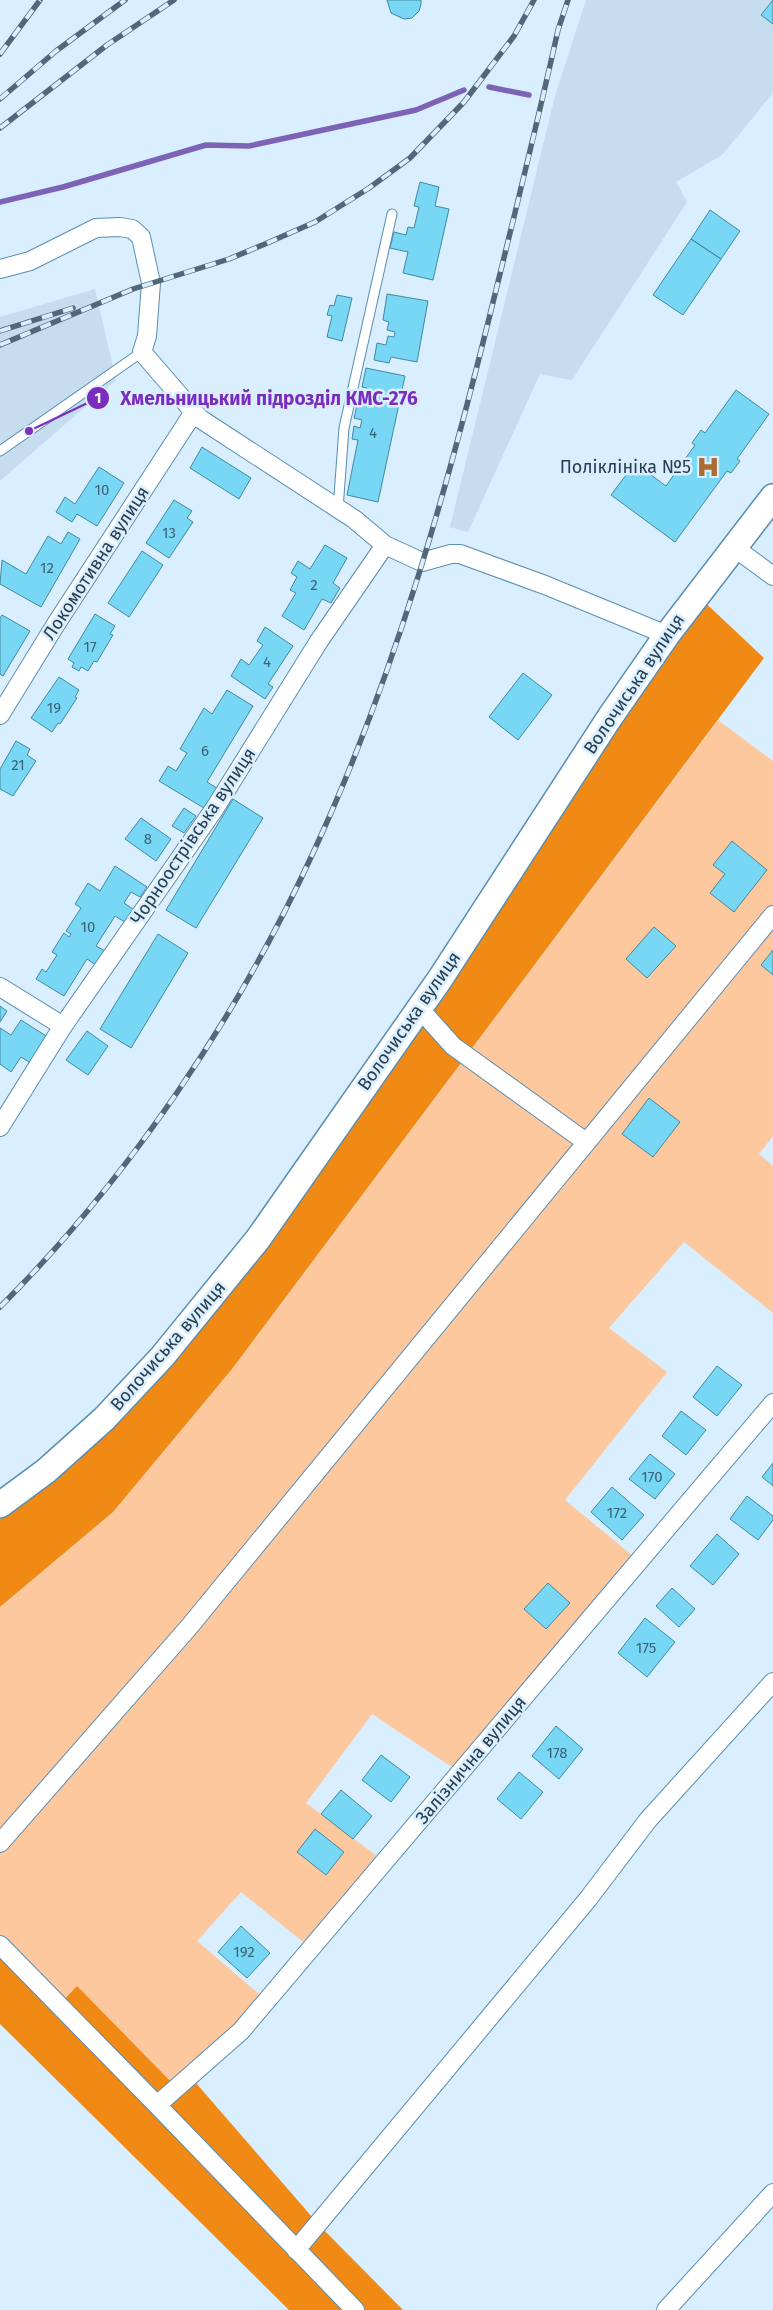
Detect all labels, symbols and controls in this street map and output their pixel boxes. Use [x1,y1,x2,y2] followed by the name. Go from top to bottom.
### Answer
[85,381,428,415] callout: Хмельницький підрозділ КМС-276
[119,387,418,410] text: Хмельницький підрозділ КМС-276
[95,389,101,407] text: 1
[369,424,377,442] house number: 4
[695,454,721,480] hospital icon: Поліклініка №5
[560,456,691,478] place label: Поліклініка №5
[95,481,109,499] house number: 10
[38,482,154,644] street label: Локомотивна вулиця
[162,524,176,542] house number: 13
[40,559,54,577] house number: 12
[310,576,318,594] house number: 2
[579,610,689,758] street label: Волочиська вулиця
[83,638,97,656] house number: 17
[263,653,271,671] house number: 4
[47,699,61,717] house number: 19
[201,742,209,760] house number: 6
[126,744,260,928] street label: Чорноострівська вулиця
[11,756,25,774] house number: 21
[144,830,152,848] house number: 8
[81,918,95,936] house number: 10
[353,947,465,1095] street label: Волочиська вулиця
[106,1277,230,1415] street label: Волочиська вулиця
[641,1468,663,1486] house number: 170
[607,1504,627,1522] house number: 172
[636,1639,656,1657] house number: 175
[411,1691,531,1829] street label: Залізнична вулиця
[546,1744,568,1762] house number: 178
[233,1943,255,1961] house number: 192

